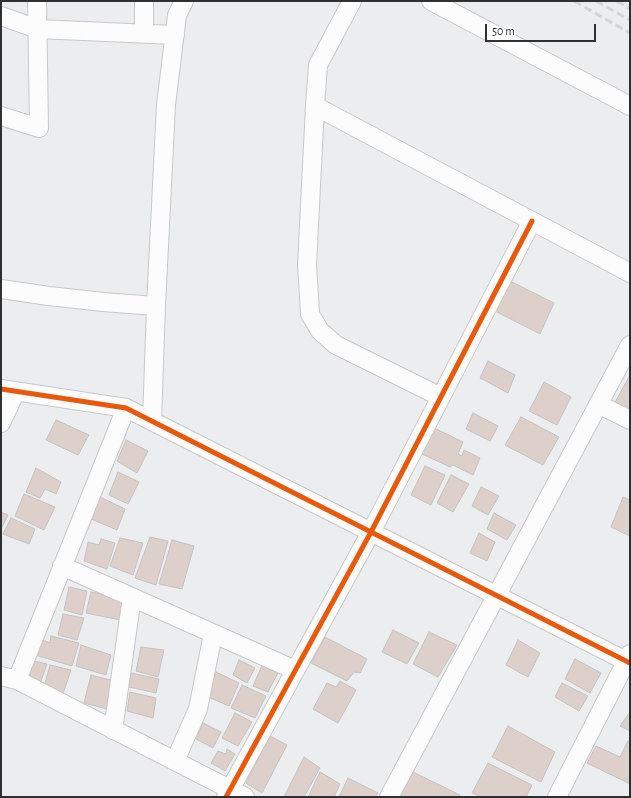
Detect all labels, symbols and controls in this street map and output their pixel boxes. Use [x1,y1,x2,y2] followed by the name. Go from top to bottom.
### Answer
[487,16,598,42] scale bar
[492,25,515,37] text: 50 m

